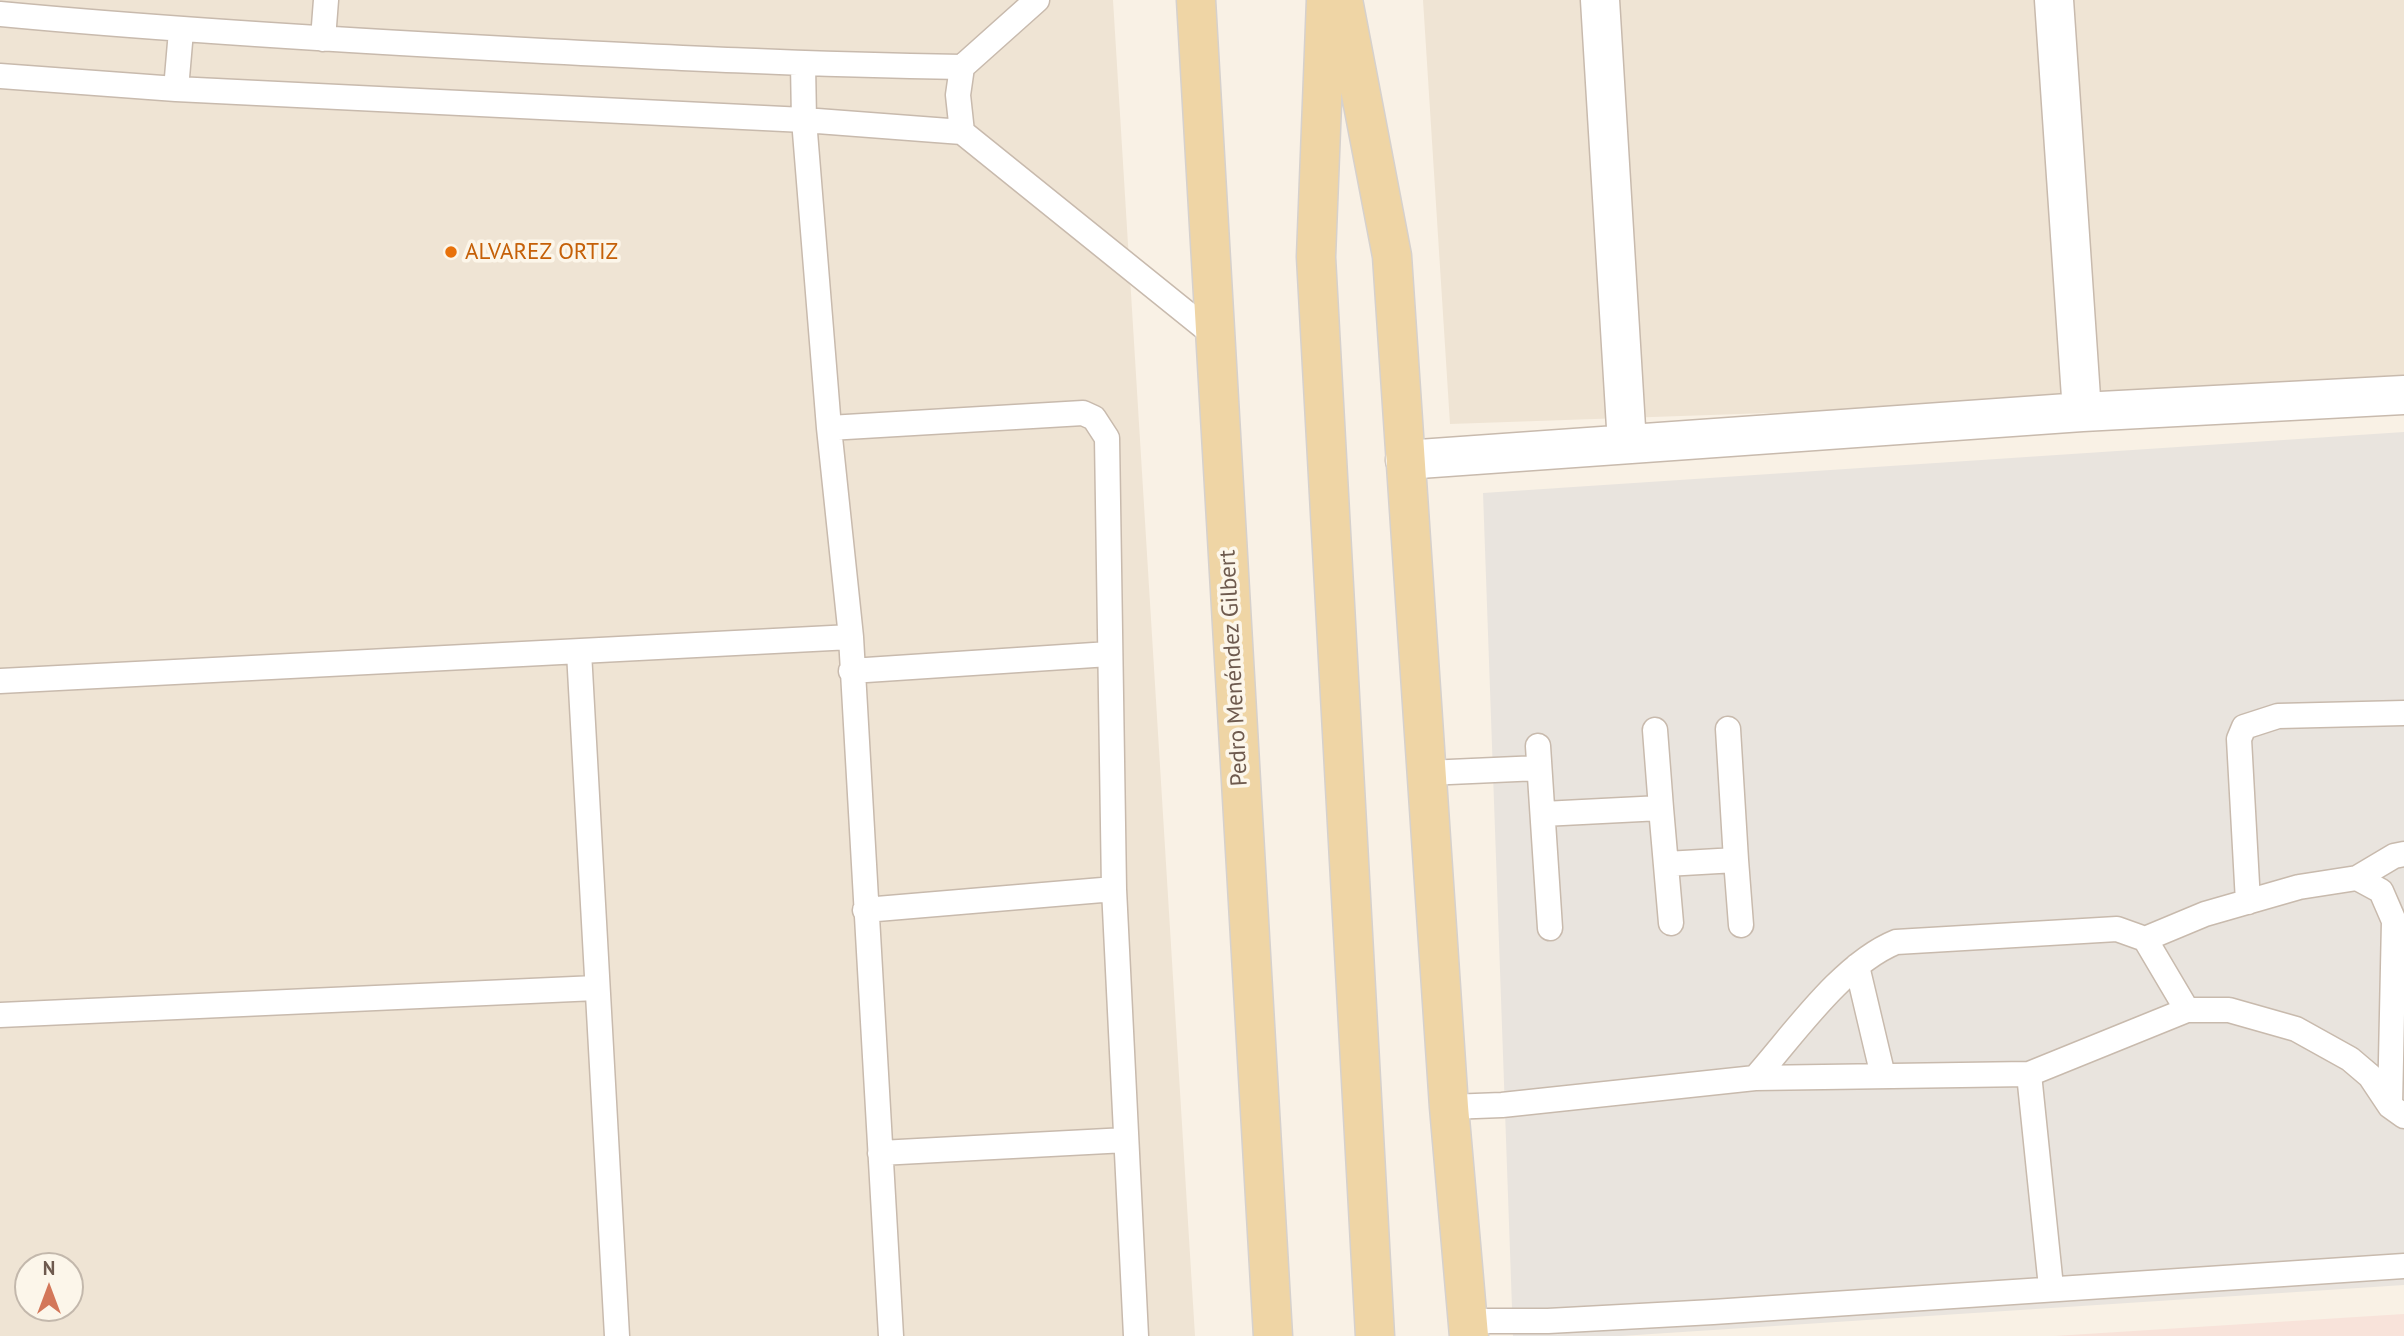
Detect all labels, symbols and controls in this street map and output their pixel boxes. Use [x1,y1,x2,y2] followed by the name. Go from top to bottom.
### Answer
[465,238,618,266] place label: ALVAREZ ORTIZ
[443,244,459,260] marker: ALVAREZ ORTIZ
[1214,549,1254,787] street label: Pedro Menéndez Gilbert
[14,1252,84,1322] north arrow
[43,1256,55,1280] text: N

